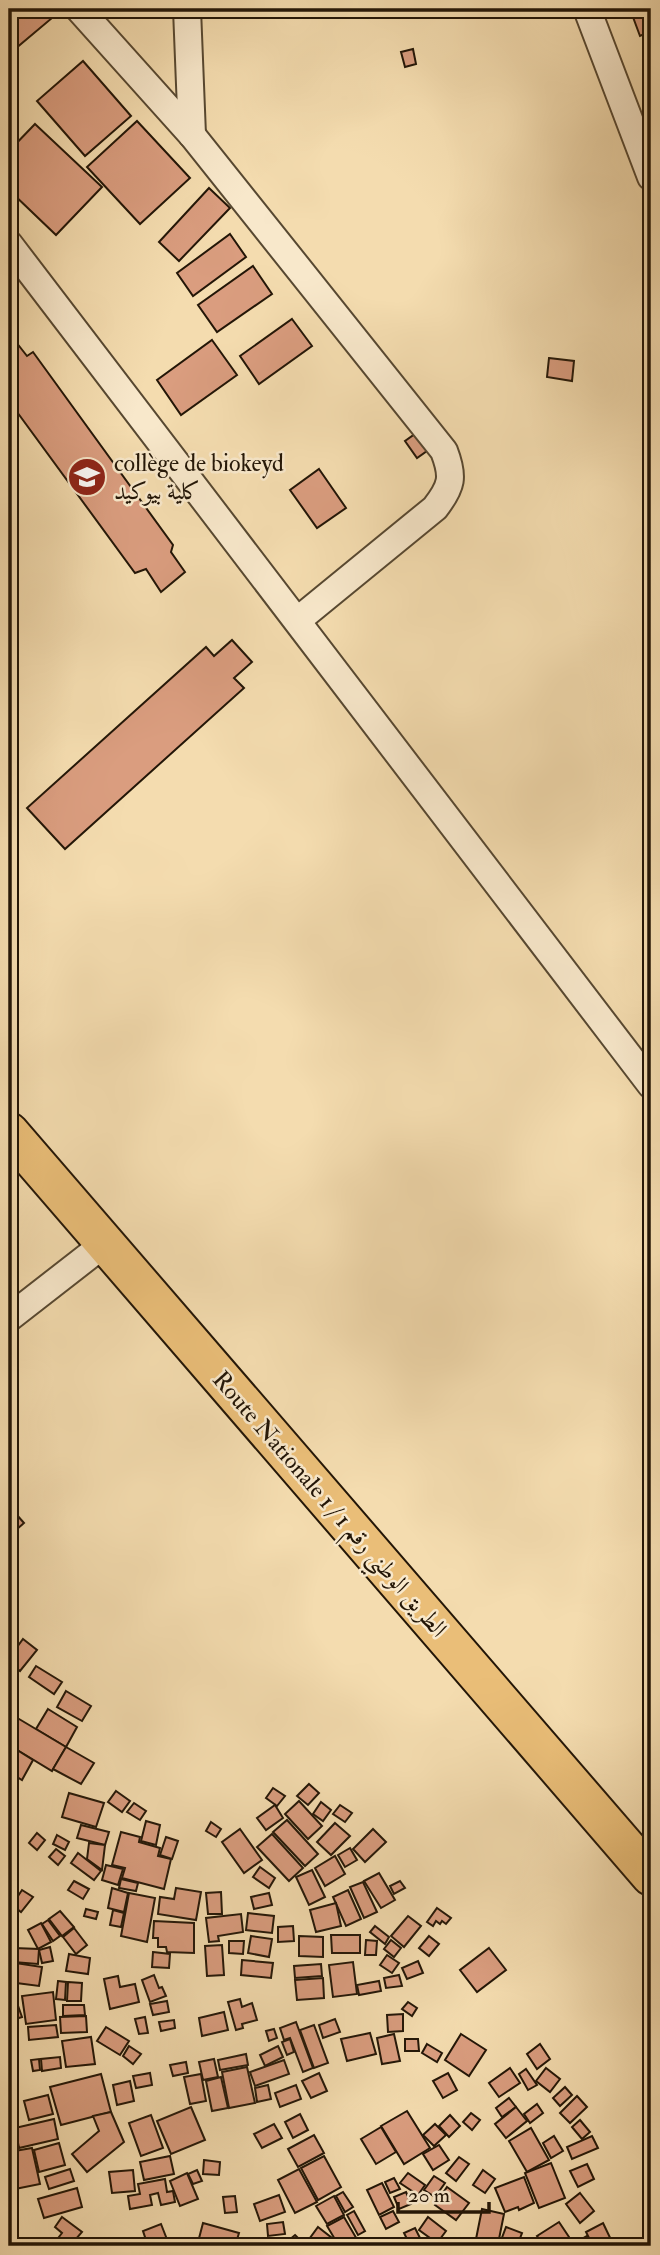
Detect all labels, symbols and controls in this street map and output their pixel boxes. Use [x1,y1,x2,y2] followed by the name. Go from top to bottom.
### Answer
[114,448,284,507] place label: collège de biokeyd كلية بيوكيد
[66,456,108,498] school or university icon: collège de biokeyd كلية بيوكيد
[201,1365,454,1648] street label: Route Nationale 1 / الطريق الوطني رقم 1
[398,2171,489,2215] scale bar
[408,2182,450,2209] text: 20 m

